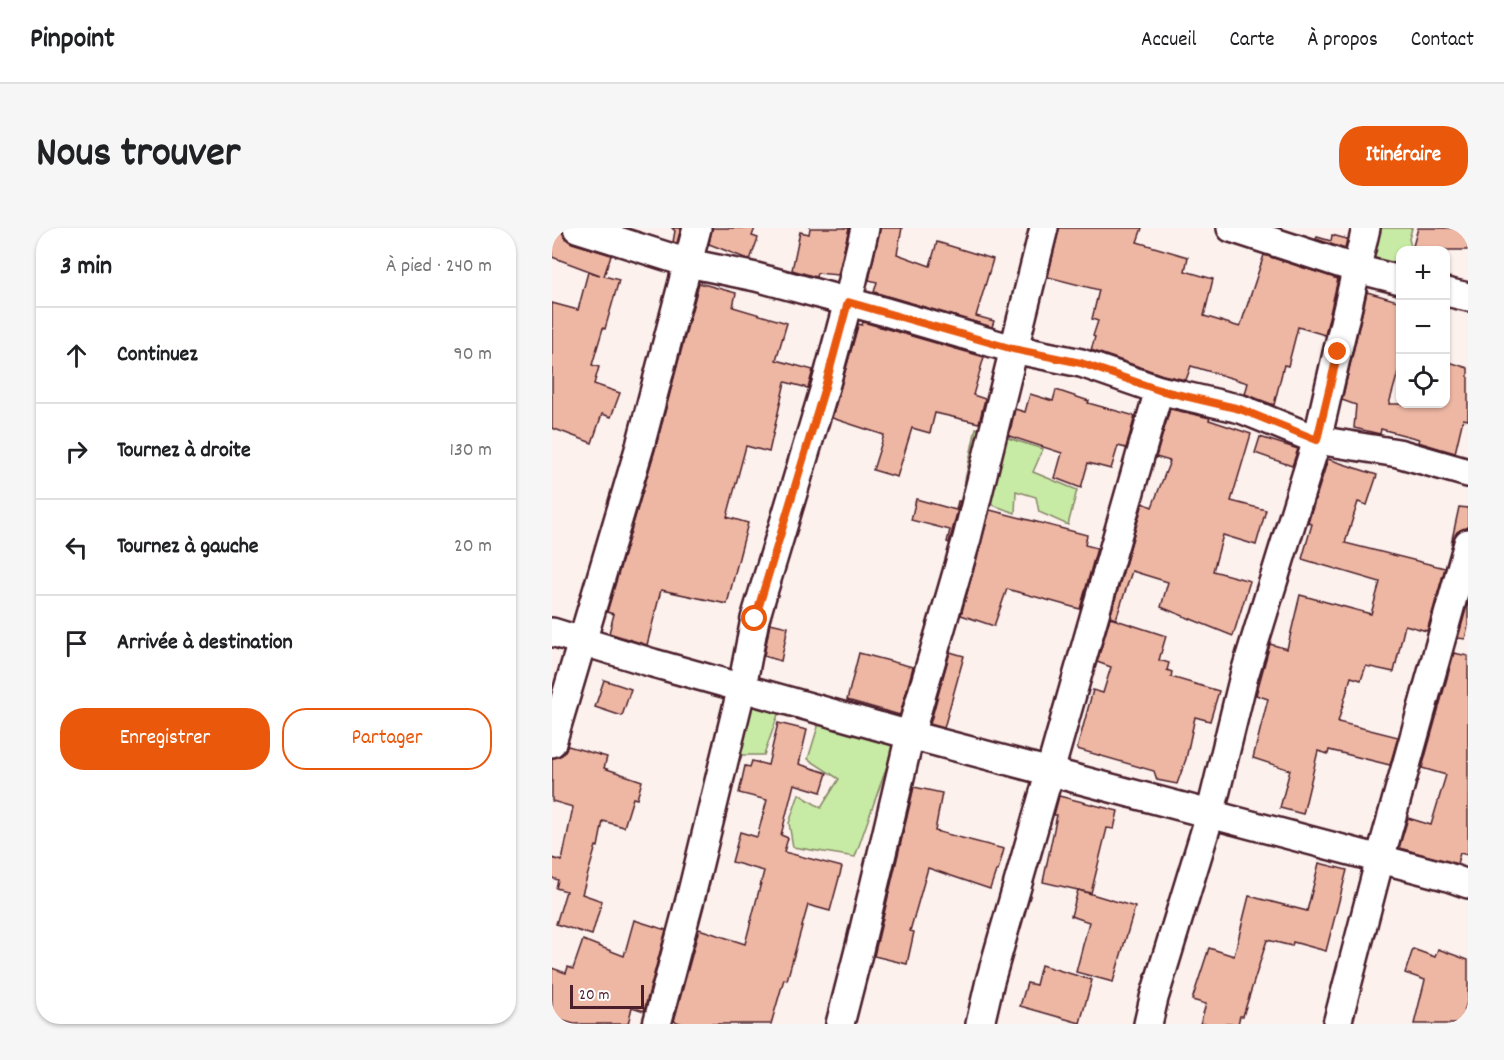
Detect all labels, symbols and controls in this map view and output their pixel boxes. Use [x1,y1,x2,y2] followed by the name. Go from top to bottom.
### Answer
[30,21,115,61] text: Pinpoint
[1141,26,1196,56] text: Accueil
[1229,26,1274,56] text: Carte
[1307,26,1378,56] text: À propos
[1411,26,1474,56] text: Contact
[36,126,240,186] text: Nous trouver
[1339,126,1468,186] button: Itinéraire
[1396,246,1450,408] map controls
[1396,246,1450,300] button: +
[60,249,112,286] text: 3 min
[386,253,492,281] text: À pied · 240 m
[1396,300,1450,354] button: −
[1324,338,1350,364] route end
[60,339,93,372] icon: ahead
[117,340,198,371] text: Continuez
[454,341,492,369] text: 90 m
[1396,354,1450,408] button: locate
[60,435,93,468] icon: right
[117,436,251,467] text: Tournez à droite
[450,437,492,465] text: 130 m
[60,531,93,564] icon: left
[117,532,259,563] text: Tournez à gauche
[454,533,492,561] text: 20 m
[741,605,767,631] route start
[60,627,93,660] icon: arrive
[117,628,293,659] text: Arrivée à destination
[60,708,270,770] button: Enregistrer
[282,708,492,770] button: Partager
[570,982,644,1010] scale bar
[579,984,609,1007] text: 20 m

